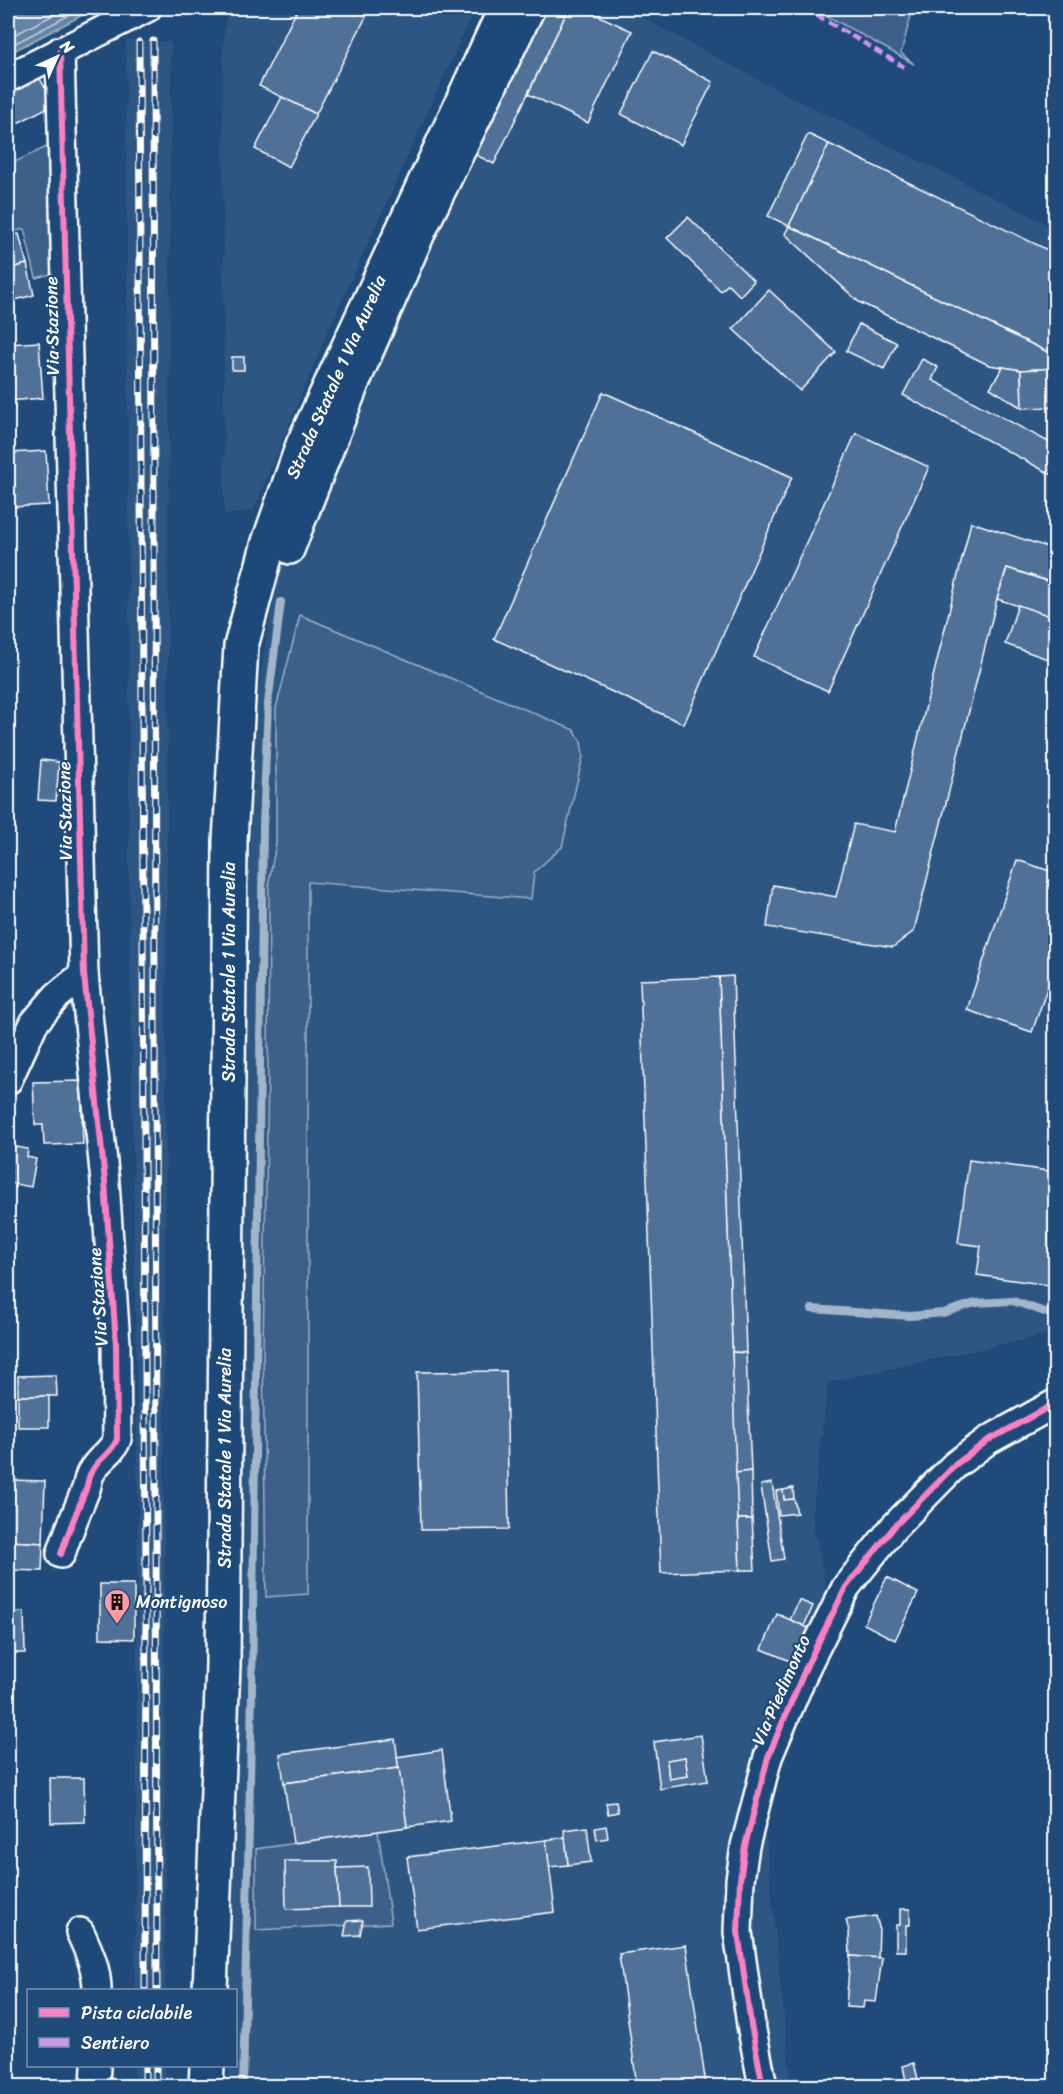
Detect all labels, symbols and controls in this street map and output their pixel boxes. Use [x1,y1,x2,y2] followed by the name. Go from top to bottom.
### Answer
[27,27,87,87] north arrow
[52,32,82,62] text: N
[277,269,396,484] street label: Strada Statale 1 Via Aurelia
[35,276,69,376] street label: Via Stazione
[48,761,82,861] street label: Via Stazione
[213,861,245,1082] street label: Strada Statale 1 Via Aurelia
[79,1246,117,1347] street label: Via Stazione
[209,1347,241,1568] street label: Strada Statale 1 Via Aurelia
[136,1586,228,1618] place label: Montignoso
[102,1587,132,1625] building icon: Montignoso
[742,1630,820,1750] street label: Via Piedimonto
[27,1989,237,2067] legend
[81,1997,193,2029] text: Pista ciclabile
[81,2027,149,2059] text: Sentiero

